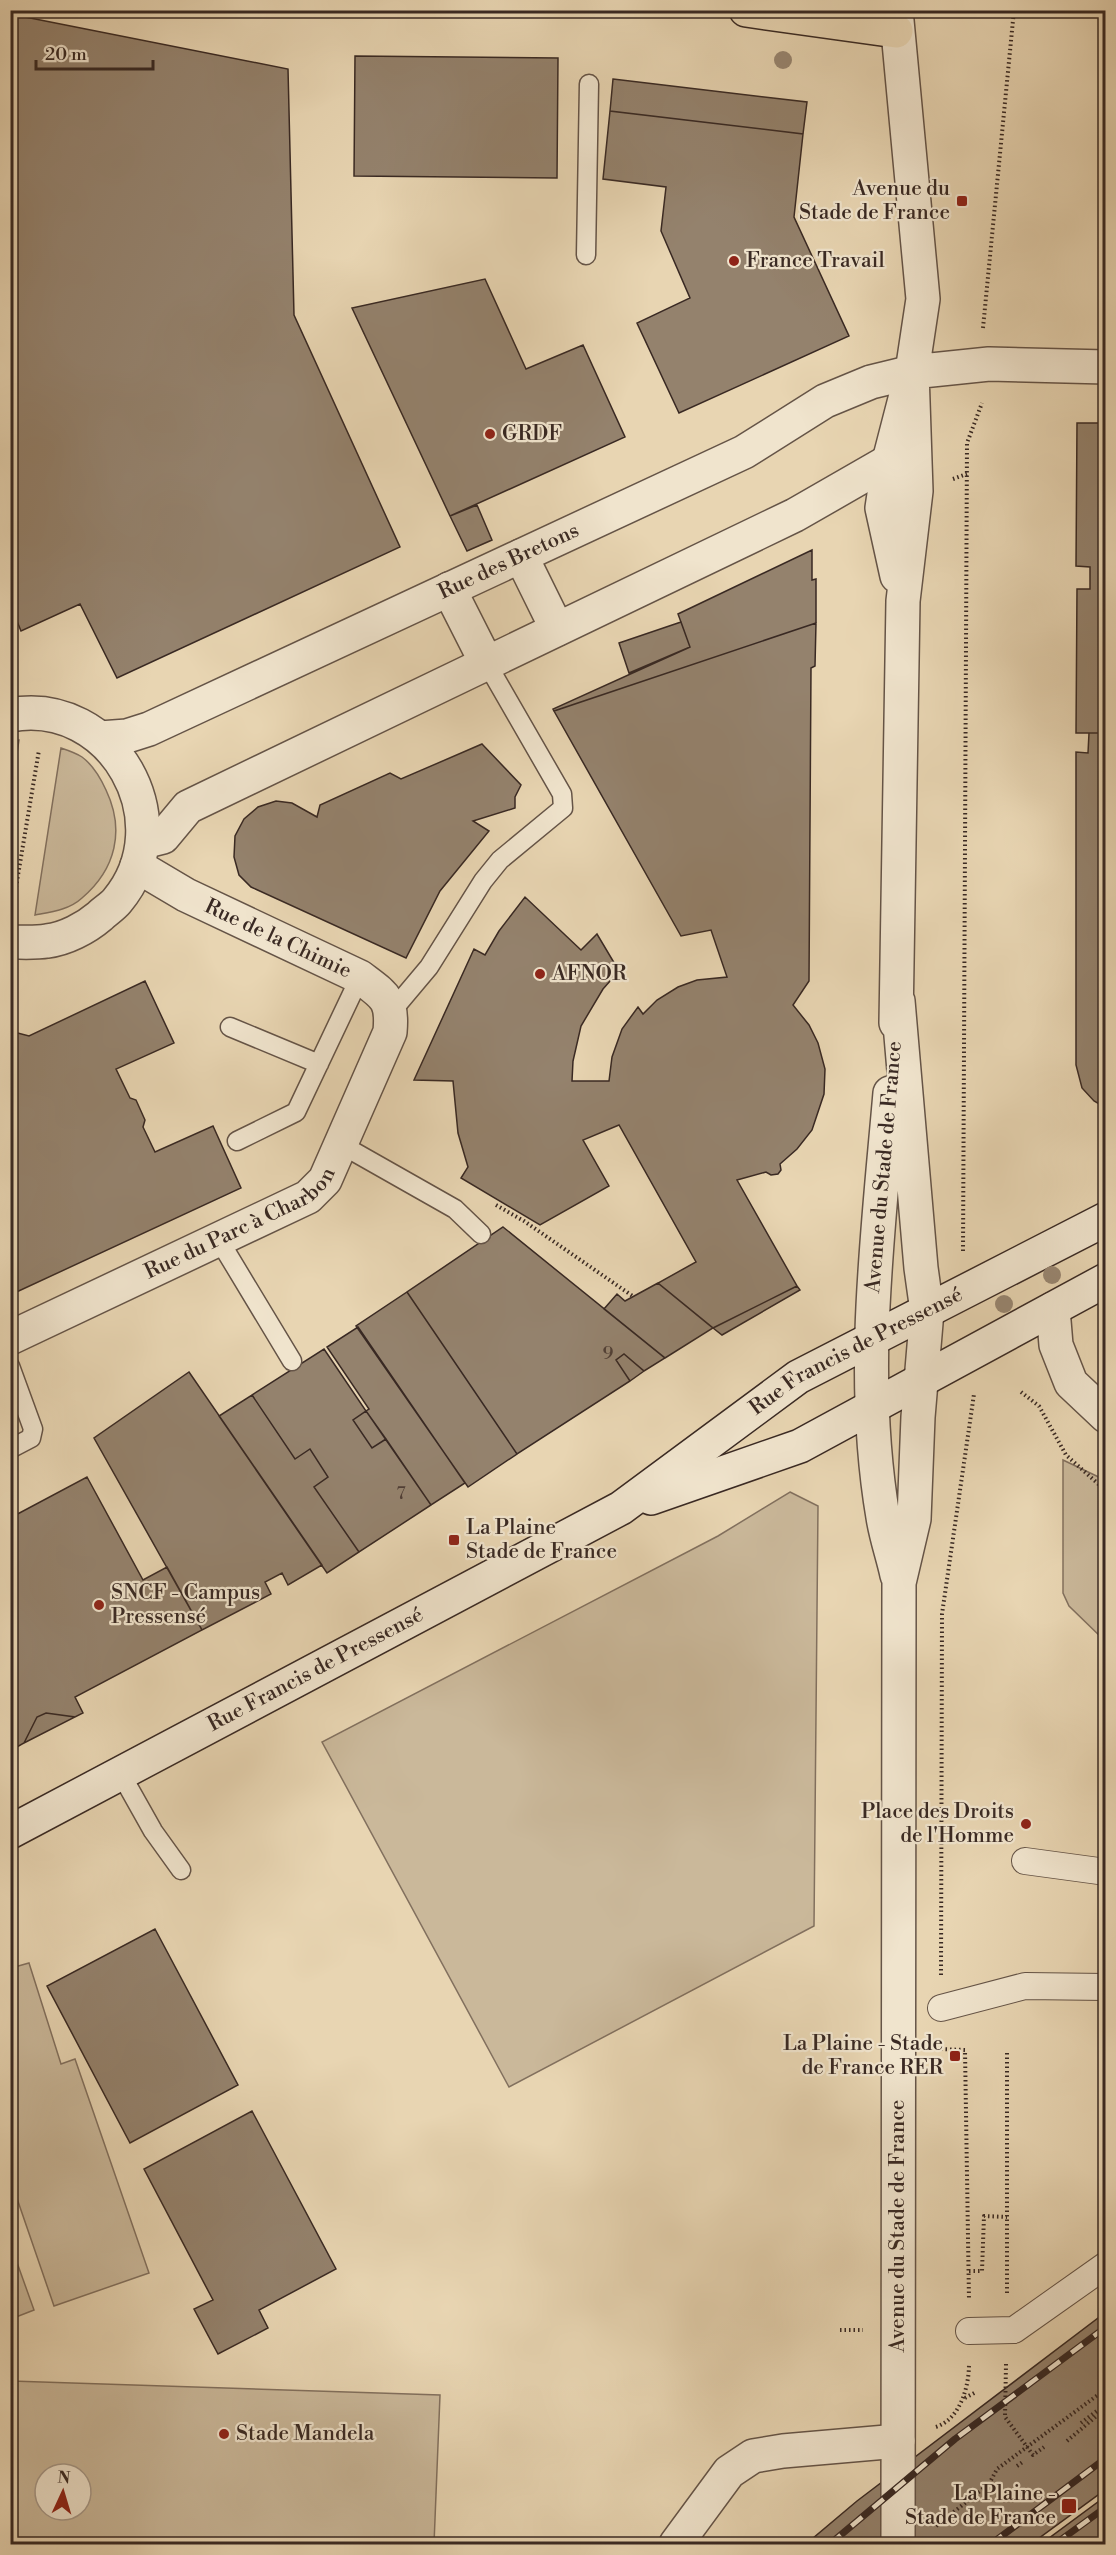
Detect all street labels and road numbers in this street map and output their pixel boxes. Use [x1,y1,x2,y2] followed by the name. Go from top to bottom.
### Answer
[434,518,583,605] street label: Rue des Bretons
[200,894,356,984] street label: Rue de la Chimie
[860,1040,908,1295] street label: Avenue du Stade de France
[140,1163,342,1285] street label: Rue du Parc à Charbon
[744,1282,967,1421] street label: Rue Francis de Pressensé
[203,1602,428,1738] street label: Rue Francis de Pressensé
[885,2100,911,2353] street label: Avenue du Stade de France

